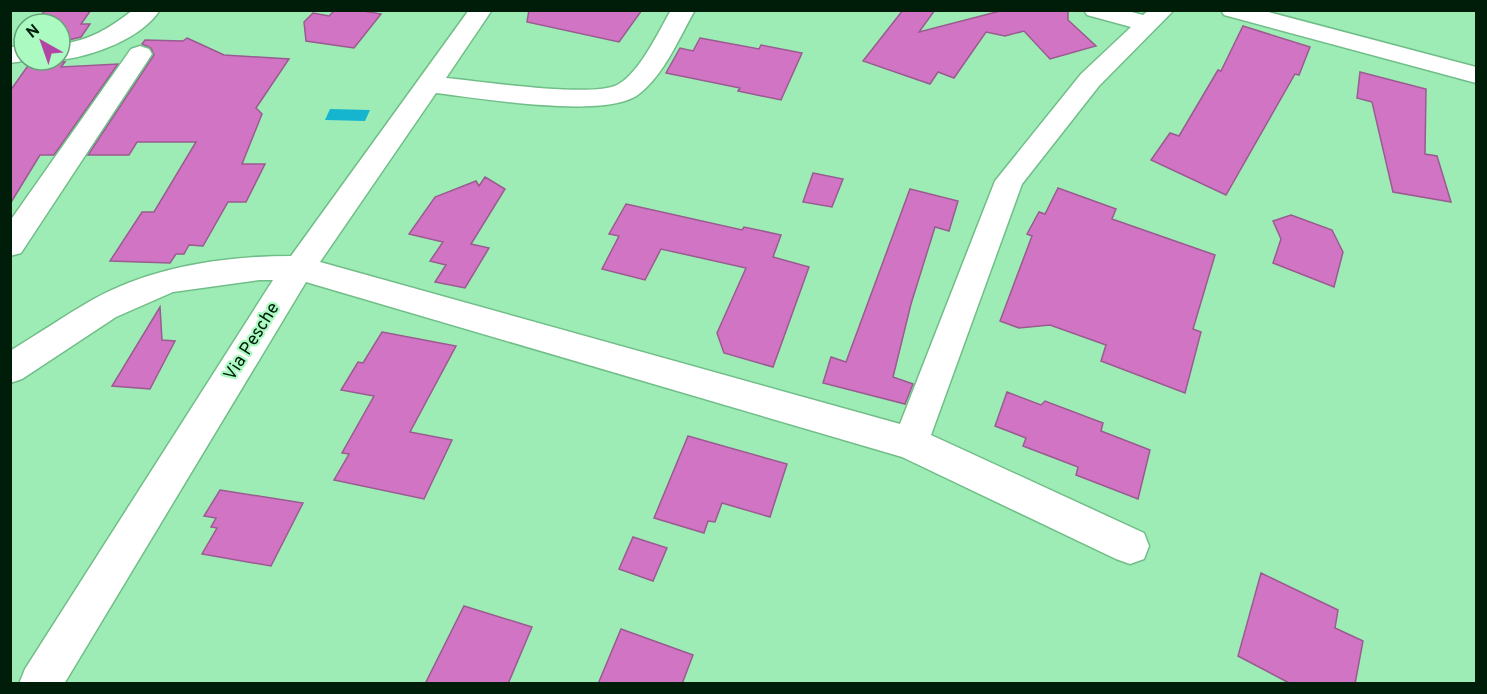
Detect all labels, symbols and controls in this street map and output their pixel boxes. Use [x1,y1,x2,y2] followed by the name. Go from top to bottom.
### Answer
[12,12,72,72] north arrow
[23,21,44,43] text: N
[219,298,285,385] street label: Via Pesche

